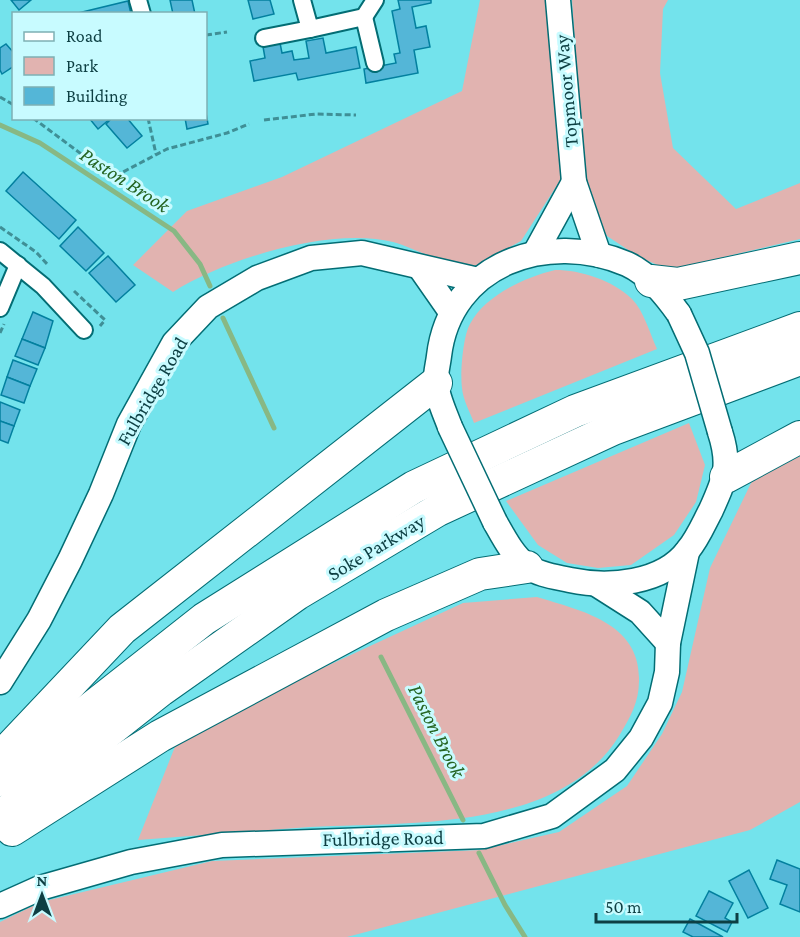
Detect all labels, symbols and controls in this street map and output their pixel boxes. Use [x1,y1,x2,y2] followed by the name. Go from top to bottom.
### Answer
[12,12,207,120] legend
[66,26,103,46] text: Road
[550,33,583,148] street label: Topmoor Way
[66,56,98,76] text: Park
[66,86,128,106] text: Building
[76,142,175,218] water label: Paston Brook
[112,333,193,449] street label: Fulbridge Road
[323,509,430,585] street label: Soke Parkway
[403,680,471,783] water label: Paston Brook
[322,826,444,851] street label: Fulbridge Road
[12,865,72,925] north arrow
[37,872,48,889] text: N
[596,886,737,924] scale bar
[605,897,642,917] text: 50 m

